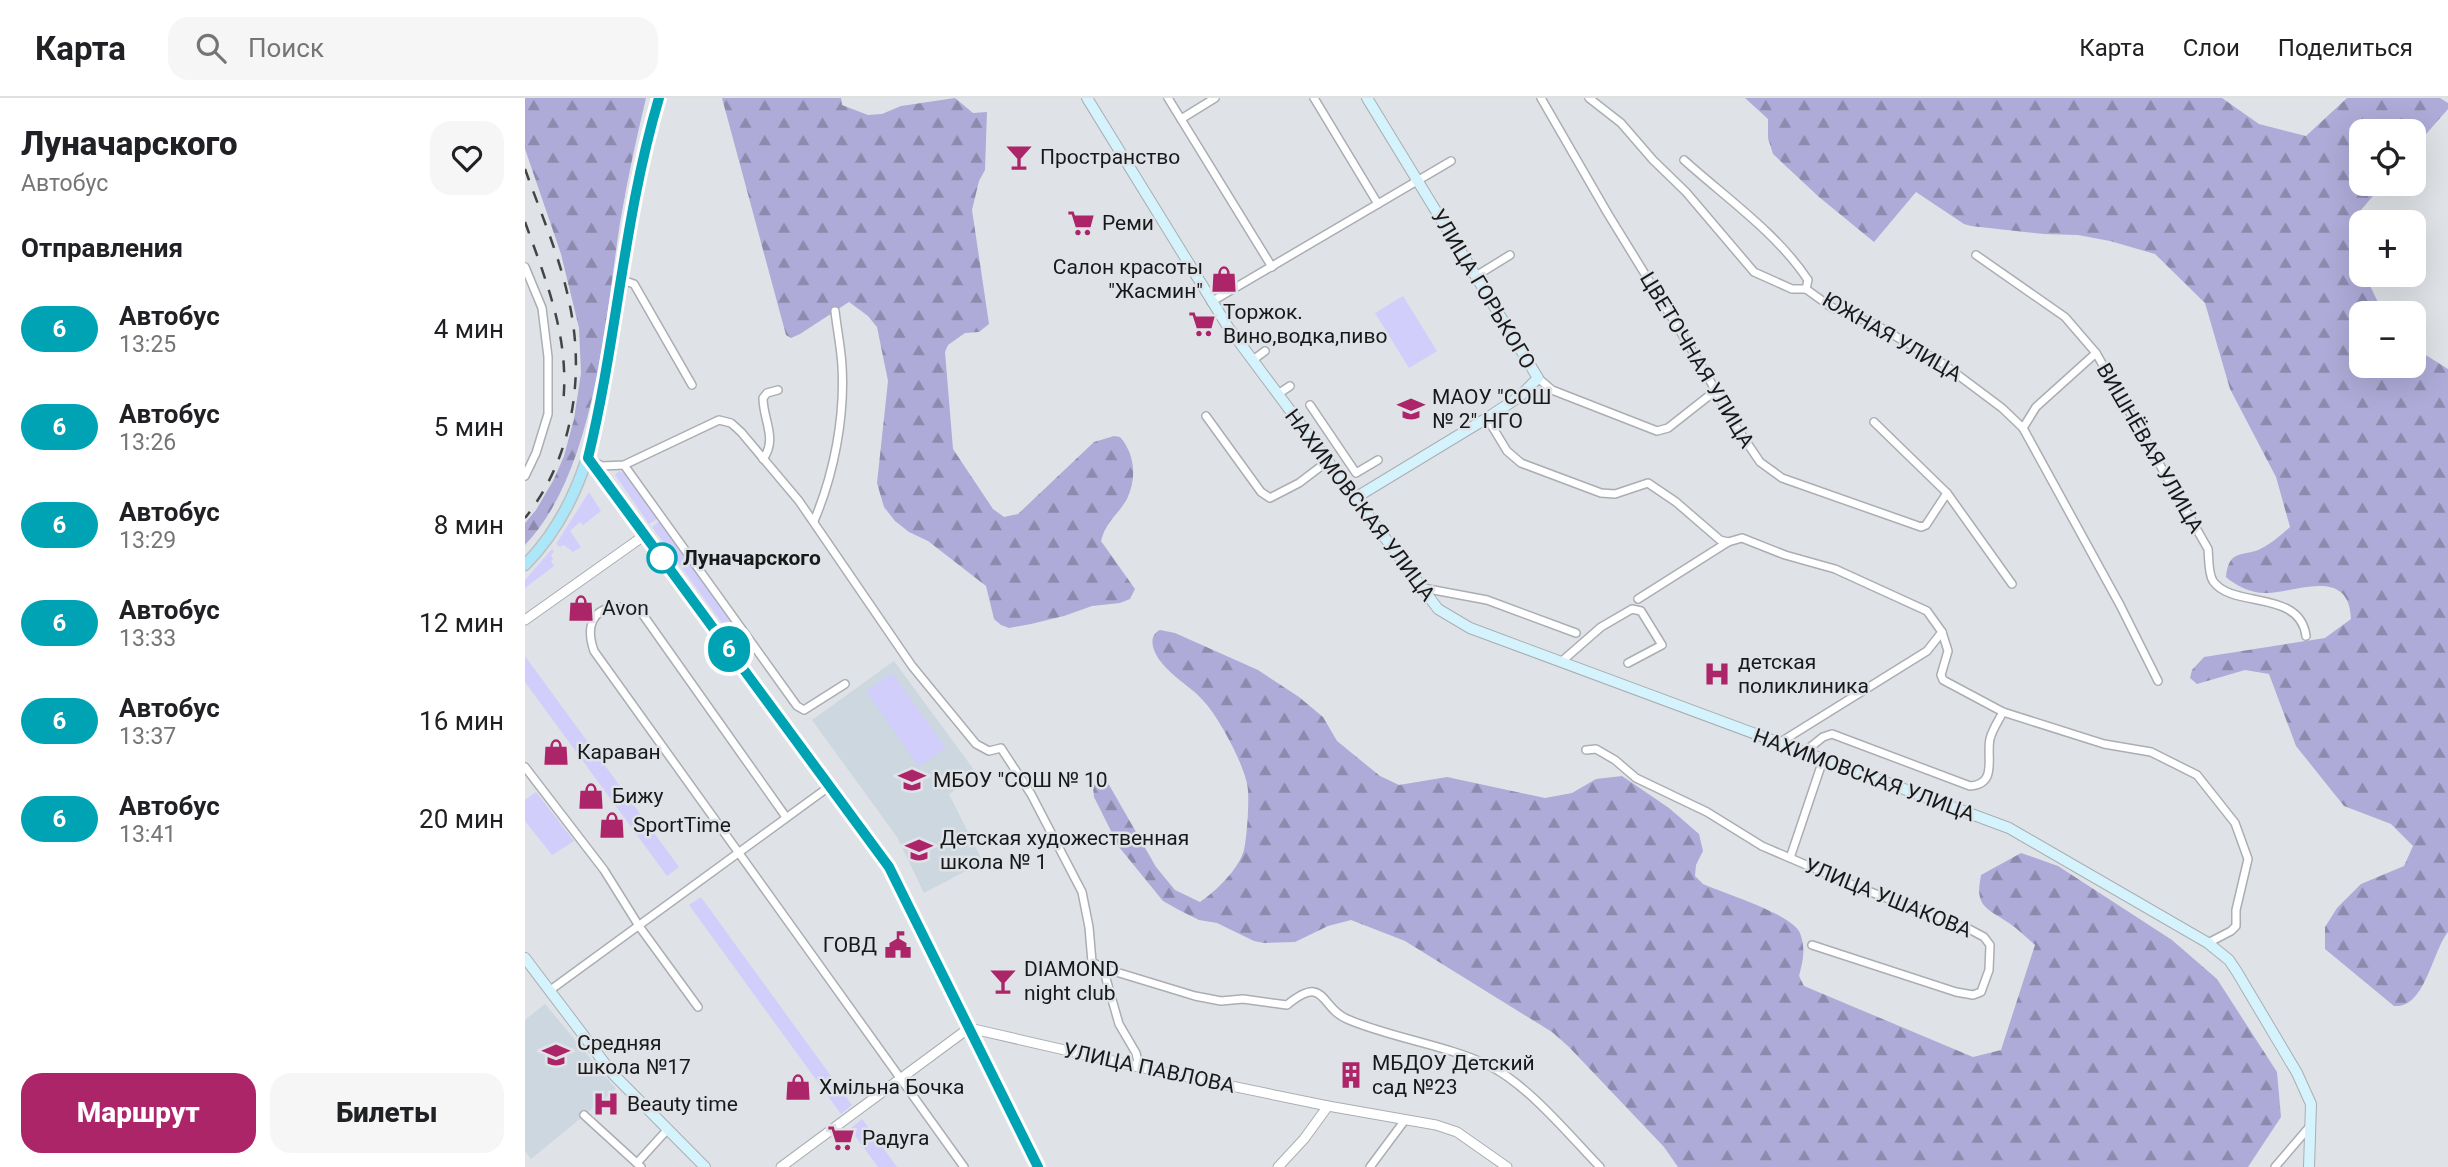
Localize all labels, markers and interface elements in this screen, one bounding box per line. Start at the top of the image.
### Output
search box [168,17,658,80]
text: Карта [35,29,126,68]
icon: search [192,29,230,67]
text: Поиск [248,33,324,63]
text: Карта [2079,34,2145,62]
text: Слои [2183,34,2240,62]
text: Поделиться [2278,34,2413,62]
map controls [2349,119,2426,378]
button: locate [2349,119,2426,196]
button: heart [430,121,504,195]
text: Луначарского [21,124,238,163]
bar icon: Пространство [1004,142,1034,172]
place label: Пространство [1040,145,1180,169]
text: Автобус [21,170,108,197]
street label: УЛИЦА ГОРЬКОГО [1426,205,1540,373]
supermarket icon: Реми [1066,208,1096,238]
button: + [2349,210,2426,287]
place label: Реми [1102,211,1154,235]
text: Отправления [21,233,183,263]
place label: Салон красоты "Жасмин" [1053,255,1203,303]
shop icon: Салон красоты "Жасмин" [1209,264,1239,294]
street label: ЦВЕТОЧНАЯ УЛИЦА [1635,268,1759,453]
street label: ЮЖНАЯ УЛИЦА [1818,287,1966,387]
place label: Торжок. Вино,водка,пиво [1223,300,1387,348]
text: Автобус [119,301,220,331]
button: − [2349,301,2426,378]
supermarket icon: Торжок. Вино,водка,пиво [1187,309,1217,339]
text: 4 мин [434,314,504,344]
text: 6 [53,315,66,343]
text: 13:25 [119,331,176,358]
street label: ВИШНЁВАЯ УЛИЦА [2092,359,2209,537]
place label: МАОУ "СОШ № 2" НГО [1432,385,1552,433]
school or university icon: МАОУ "СОШ № 2" НГО [1396,394,1426,424]
text: Автобус [119,399,220,429]
street label: НАХИМОВСКАЯ УЛИЦА [1280,404,1440,606]
text: 5 мин [434,412,504,442]
text: 6 [53,413,66,441]
text: 13:26 [119,429,176,456]
text: Автобус [119,497,220,527]
text: 8 мин [434,510,504,540]
text: 6 [53,511,66,539]
text: 13:29 [119,527,176,554]
marker: Луначарского [647,543,677,573]
place label: Луначарского [683,546,821,570]
shop icon: Avon [566,593,596,623]
text: Автобус [119,595,220,625]
place label: Avon [602,596,649,620]
text: 12 мин [419,608,504,638]
text: 6 [53,609,66,637]
text: 13:33 [119,625,176,652]
line badge: 6 [706,626,752,672]
text: 6 [722,635,736,663]
place label: детская поликлиника [1738,650,1869,698]
hospital icon: детская поликлиника [1702,659,1732,689]
text: Автобус [119,693,220,723]
text: 16 мин [419,706,504,736]
text: 6 [53,707,66,735]
text: 13:37 [119,723,176,750]
street label: НАХИМОВСКАЯ УЛИЦА [1750,724,1978,826]
shop icon: Караван [541,737,571,767]
place label: Караван [577,740,661,764]
school or university icon: МБОУ "СОШ № 10 [897,765,927,795]
place label: МБОУ "СОШ № 10 [933,768,1108,792]
shop icon: Бижу [576,781,606,811]
place label: Бижу [612,784,663,808]
text: Автобус [119,791,220,821]
text: 20 мин [419,804,504,834]
text: 6 [53,805,66,833]
shop icon: SportTime [597,810,627,840]
place label: SportTime [633,813,731,837]
text: 13:41 [119,821,176,848]
place label: Детская художественная школа № 1 [940,826,1189,874]
school or university icon: Детская художественная школа № 1 [904,835,934,865]
street label: УЛИЦА УШАКОВА [1801,853,1975,943]
public building icon: ГОВД [883,930,913,960]
place label: ГОВД [823,933,877,957]
place label: DIAMOND night club [1024,957,1119,1005]
bar icon: DIAMOND night club [988,966,1018,996]
place label: Средняя школа №17 [577,1031,691,1079]
street label: УЛИЦА ПАВЛОВА [1061,1038,1237,1098]
school or university icon: Средняя школа №17 [541,1040,571,1070]
place label: МБДОУ Детский сад №23 [1372,1051,1535,1099]
building icon: МБДОУ Детский сад №23 [1336,1060,1366,1090]
shop icon: Хмільна Бочка [783,1072,813,1102]
button: Маршрут [21,1073,256,1153]
button: Билеты [270,1073,504,1153]
place label: Хмільна Бочка [819,1075,965,1099]
hospital icon: Beauty time [591,1089,621,1119]
place label: Beauty time [627,1092,738,1116]
supermarket icon: Радуга [826,1123,856,1153]
place label: Радуга [862,1126,929,1150]

